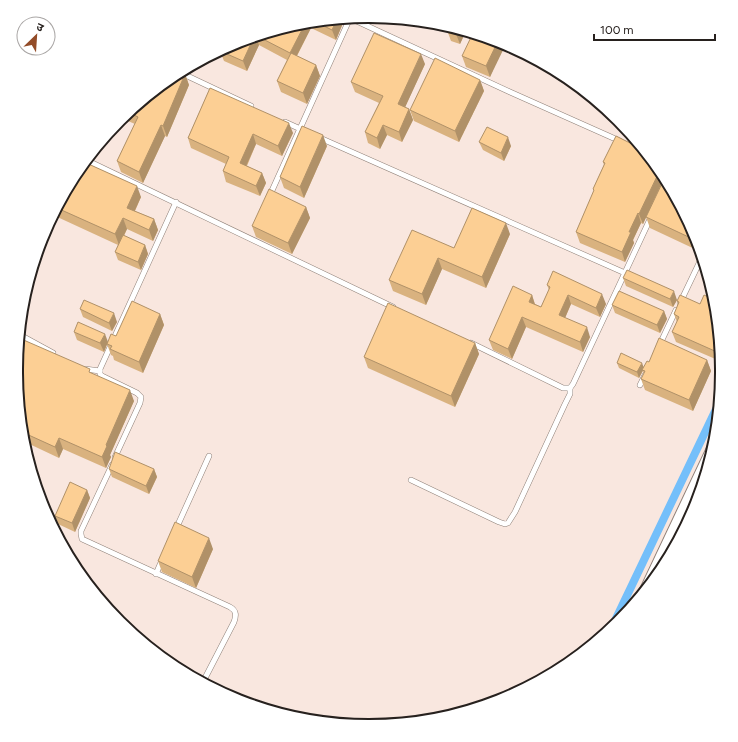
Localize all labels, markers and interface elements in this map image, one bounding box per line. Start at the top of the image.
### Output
north arrow [16,16,56,56]
scale bar [594,16,715,42]
text: उ [34,20,46,35]
text: 100 m [600,23,634,37]

